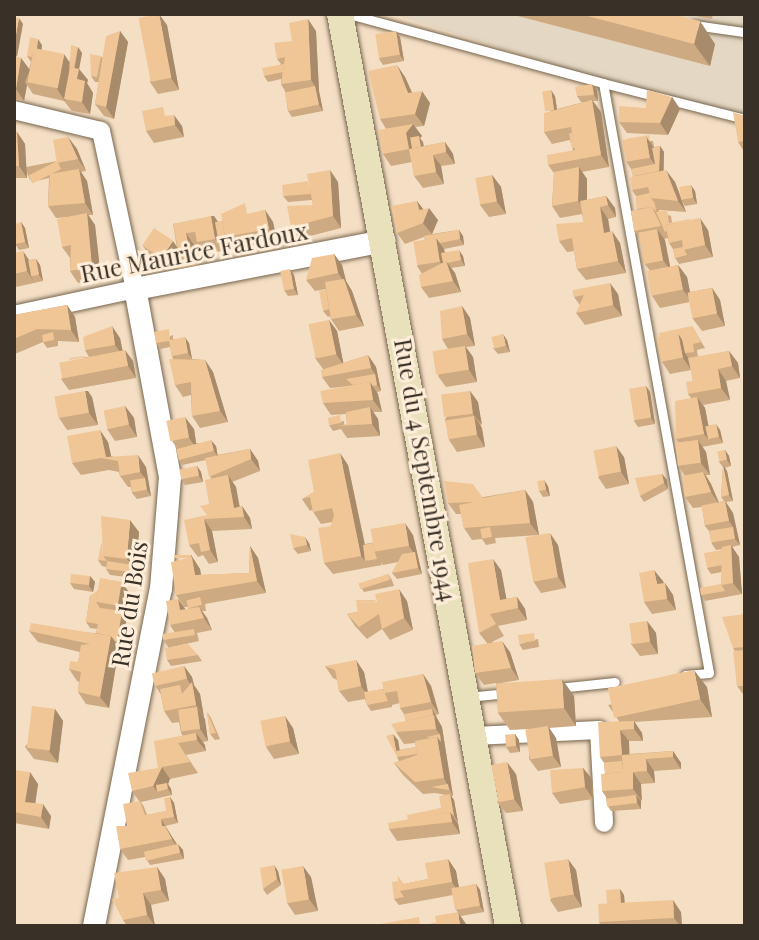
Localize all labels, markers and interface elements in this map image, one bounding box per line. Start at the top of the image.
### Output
street label: Rue Maurice Fardoux [78,216,310,288]
street label: Rue du 4 Septembre 1944 [389,336,463,604]
street label: Rue du Bois [105,539,153,669]

